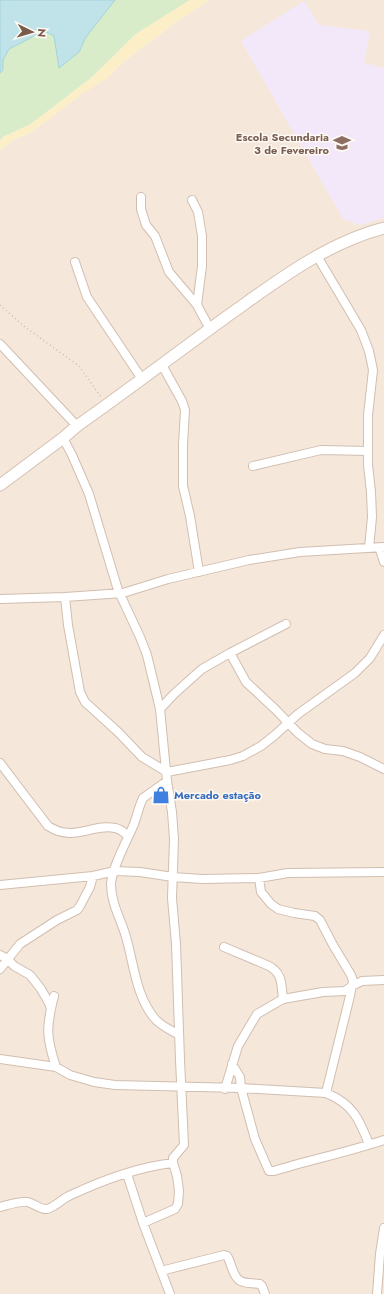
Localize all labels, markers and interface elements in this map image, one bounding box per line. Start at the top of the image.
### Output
north arrow [12,12,52,52]
text: N [34,28,50,38]
place label: Escola Secundaria 3 de Fevereiro [236,129,330,158]
school or university icon: Escola Secundaria 3 de Fevereiro [332,133,352,153]
shop icon: Mercado estação [151,785,171,805]
place label: Mercado estação [174,787,262,803]

